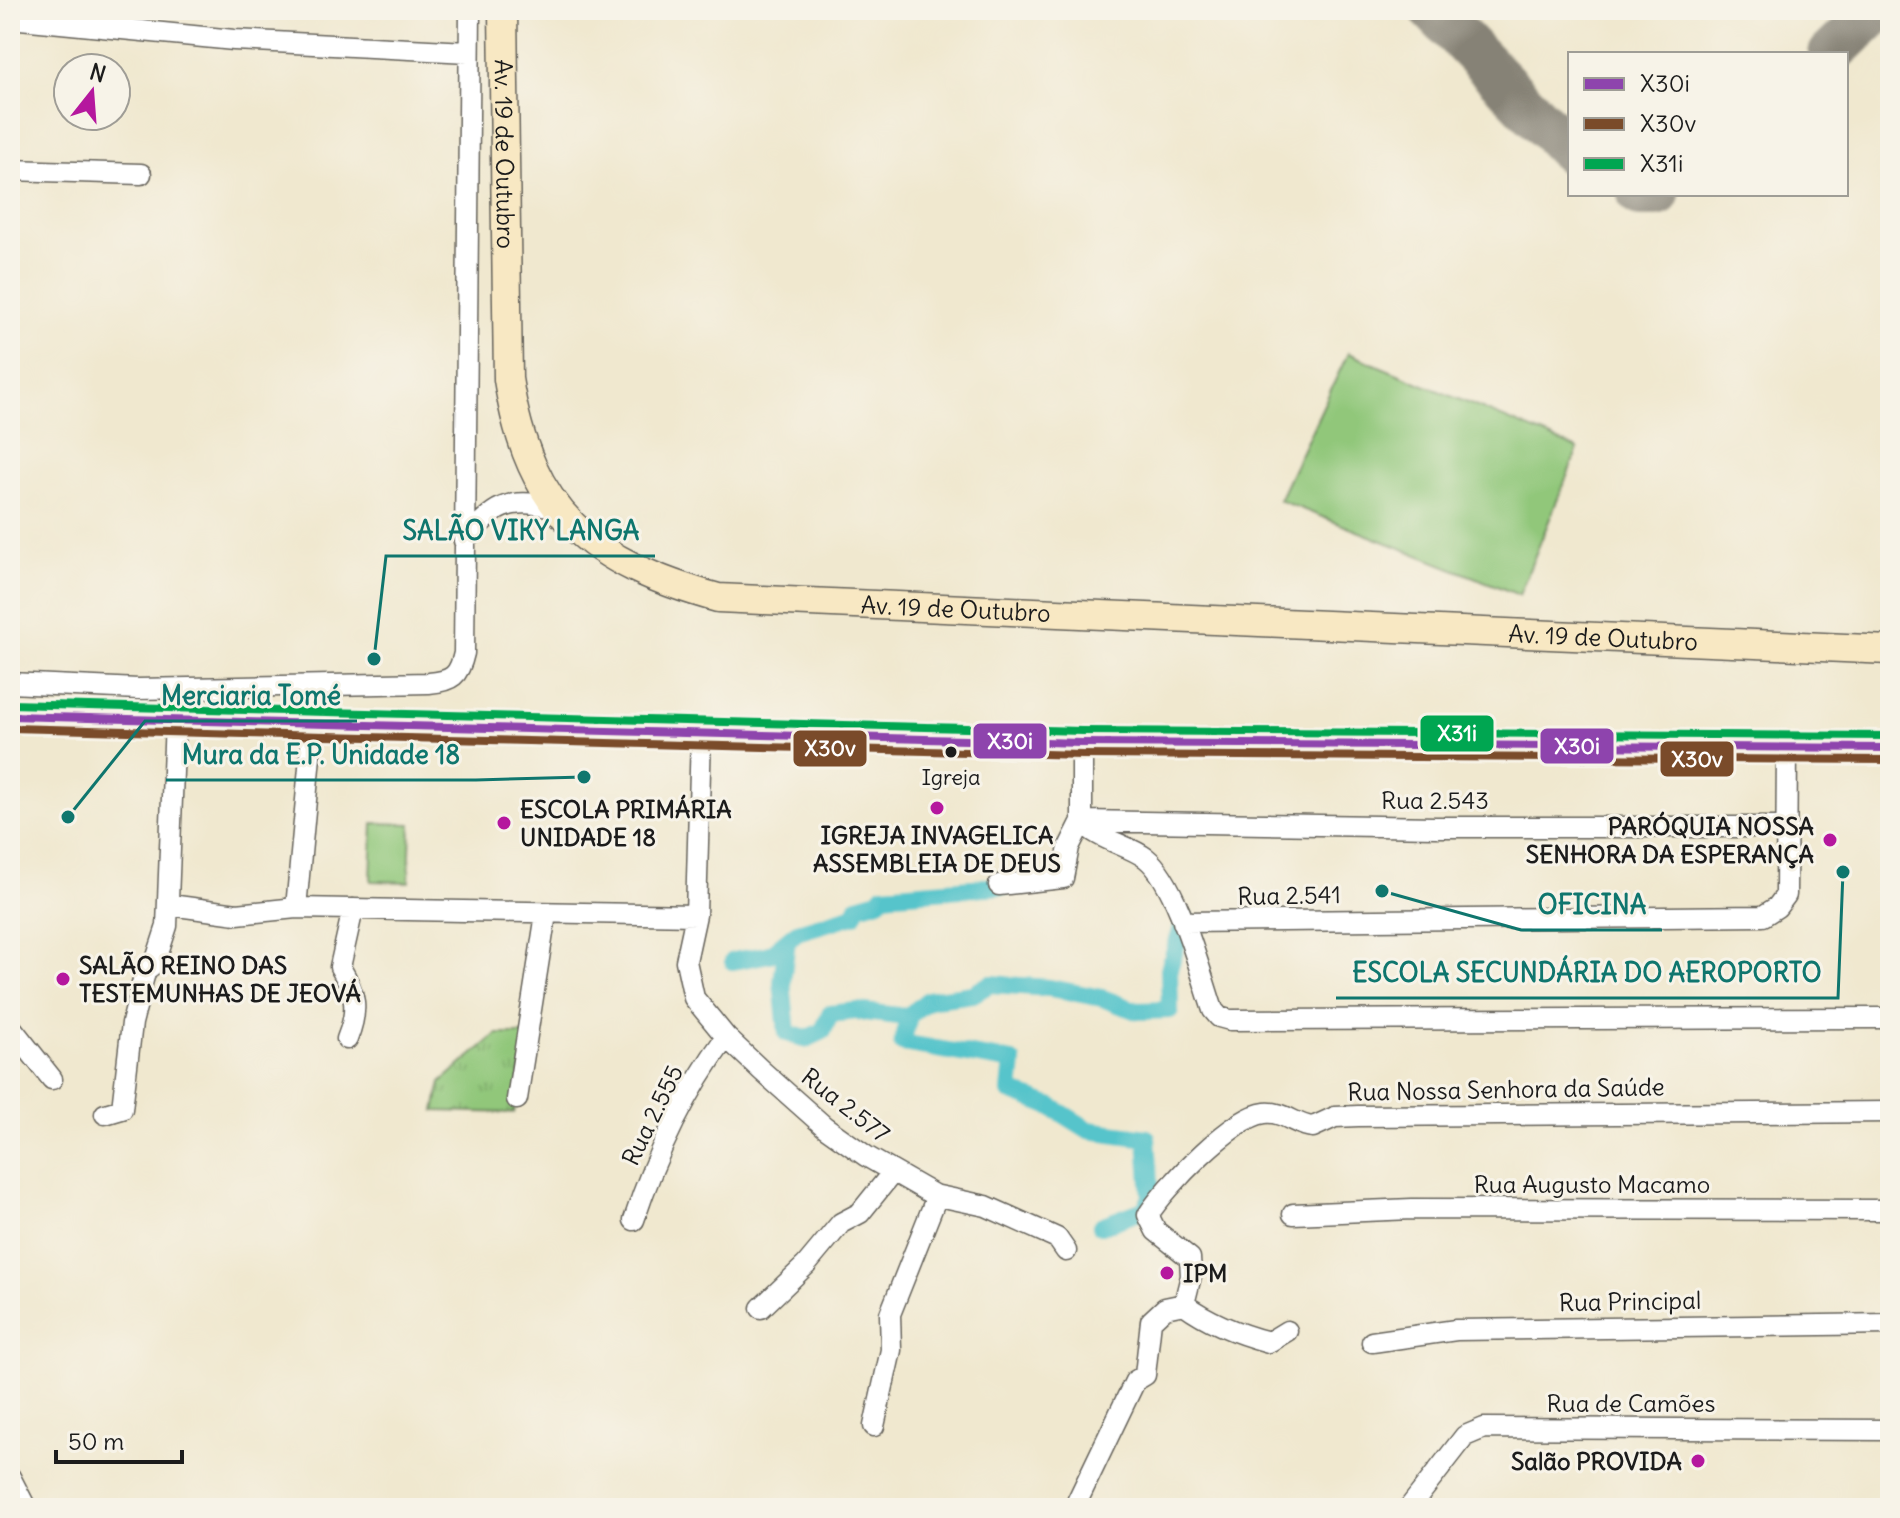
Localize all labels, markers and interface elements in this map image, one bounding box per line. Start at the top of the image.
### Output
north arrow [52,52,132,132]
legend [1568,52,1848,196]
text: N [86,57,109,88]
street label: Av. 19 de Outubro [489,59,521,249]
text: X30i [1640,68,1690,98]
text: X30v [1640,108,1696,138]
text: X31i [1640,148,1683,178]
callout: SALÃO VIKY LANGA [386,506,655,556]
text: SALÃO VIKY LANGA [403,513,640,547]
street label: Av. 19 de Outubro [860,589,1051,628]
street label: Av. 19 de Outubro [1508,618,1699,656]
callout: Merciaria Tomé [145,671,357,721]
text: Merciaria Tomé [161,679,341,712]
line badge: X31i [1419,714,1495,753]
text: X31i [1437,719,1477,747]
line badge: X30i [972,722,1048,760]
text: X30i [987,727,1033,755]
line badge: X30i [1539,727,1615,765]
line badge: X30v [792,729,868,768]
callout: Mura da E.P. Unidade 18 [166,730,476,780]
text: X30i [1554,732,1600,760]
text: X30v [804,734,856,762]
text: Mura da E.P. Unidade 18 [182,738,460,771]
line badge: X30v [1659,740,1735,778]
marker: Igreja [943,744,959,760]
text: X30v [1671,745,1723,773]
place label: Igreja [921,763,981,791]
street label: Rua 2.543 [1381,785,1489,815]
place label: ESCOLA PRIMÁRIA UNIDADE 18 [520,794,732,852]
marker: IGREJA INVAGELICA ASSEMBLEIA DE DEUS [928,799,946,817]
place label: PARÓQUIA NOSSA SENHORA DA ESPERANÇA [1526,811,1814,869]
marker: ESCOLA PRIMÁRIA UNIDADE 18 [495,814,513,832]
place label: IGREJA INVAGELICA ASSEMBLEIA DE DEUS [813,820,1061,878]
marker: PARÓQUIA NOSSA SENHORA DA ESPERANÇA [1821,831,1839,849]
street label: Rua 2.541 [1237,879,1341,911]
callout: OFICINA [1521,880,1662,930]
text: OFICINA [1538,888,1647,921]
callout: ESCOLA SECUNDÁRIA DO AEROPORTO [1336,948,1838,998]
place label: SALÃO REINO DAS TESTEMUNHAS DE JEOVÁ [79,950,361,1008]
text: ESCOLA SECUNDÁRIA DO AEROPORTO [1352,955,1822,989]
marker: SALÃO REINO DAS TESTEMUNHAS DE JEOVÁ [54,970,72,988]
street label: Rua 2.555 [615,1060,689,1170]
street label: Rua 2.577 [796,1061,896,1149]
street label: Rua Nossa Senhora da Saúde [1347,1071,1665,1107]
street label: Rua Augusto Macamo [1474,1169,1710,1199]
place label: IPM [1183,1258,1227,1288]
marker: IPM [1158,1264,1176,1282]
street label: Rua Principal [1559,1285,1701,1317]
street label: Rua de Camões [1547,1388,1715,1418]
scale bar [56,1414,182,1464]
text: 50 m [68,1426,124,1456]
place label: Salão PROVIDA [1511,1446,1682,1476]
marker: Salão PROVIDA [1689,1452,1707,1470]

